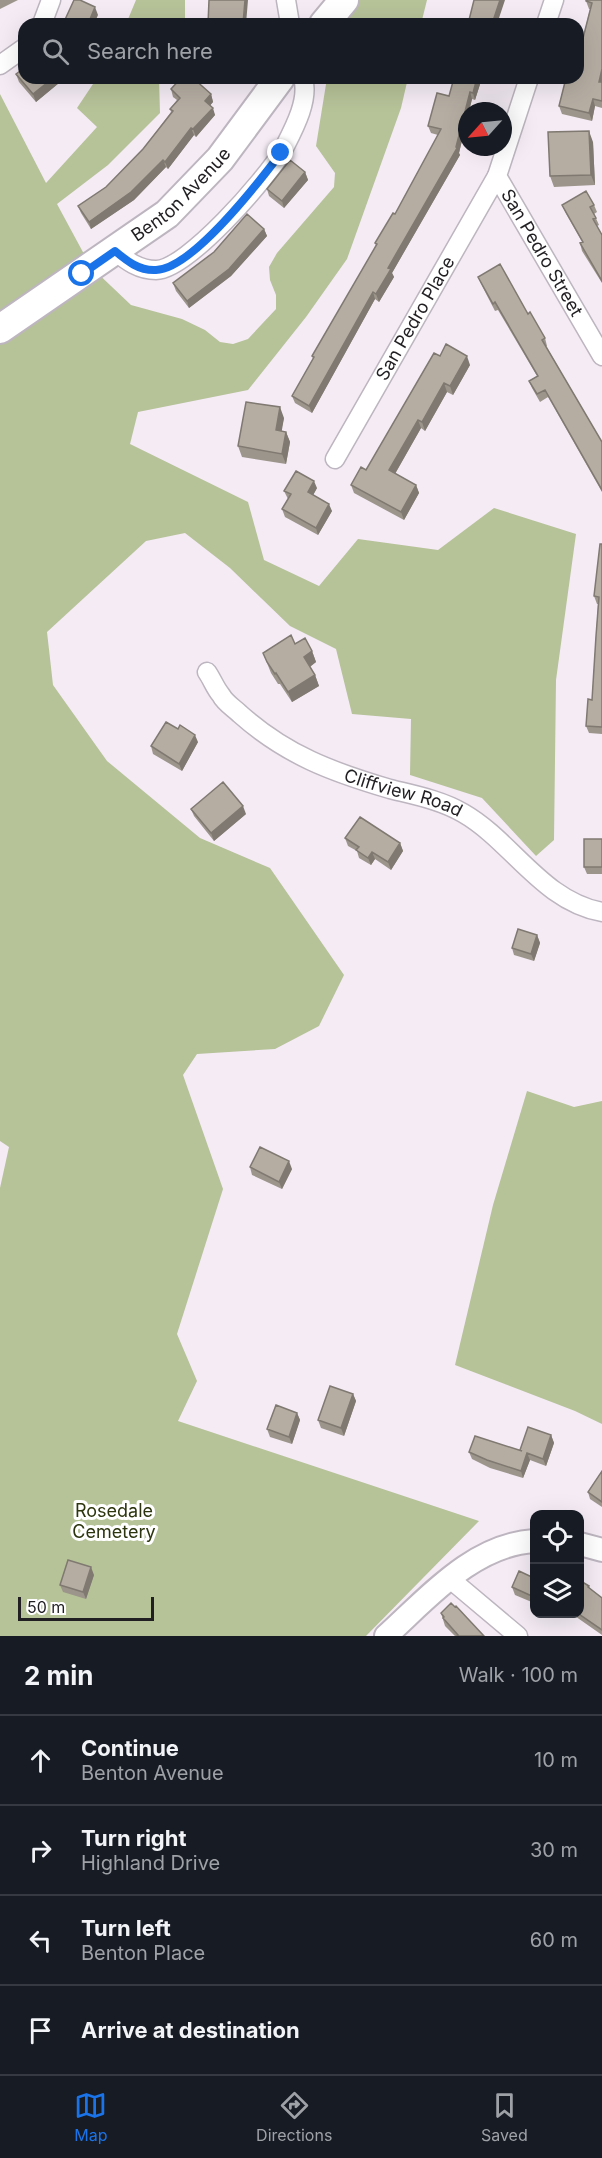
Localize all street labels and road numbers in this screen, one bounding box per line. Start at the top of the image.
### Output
street label: Benton Avenue [127,144,235,245]
street label: San Pedro Street [497,185,588,320]
street label: San Pedro Place [371,252,459,384]
street label: Cliffview Road [341,764,466,821]

